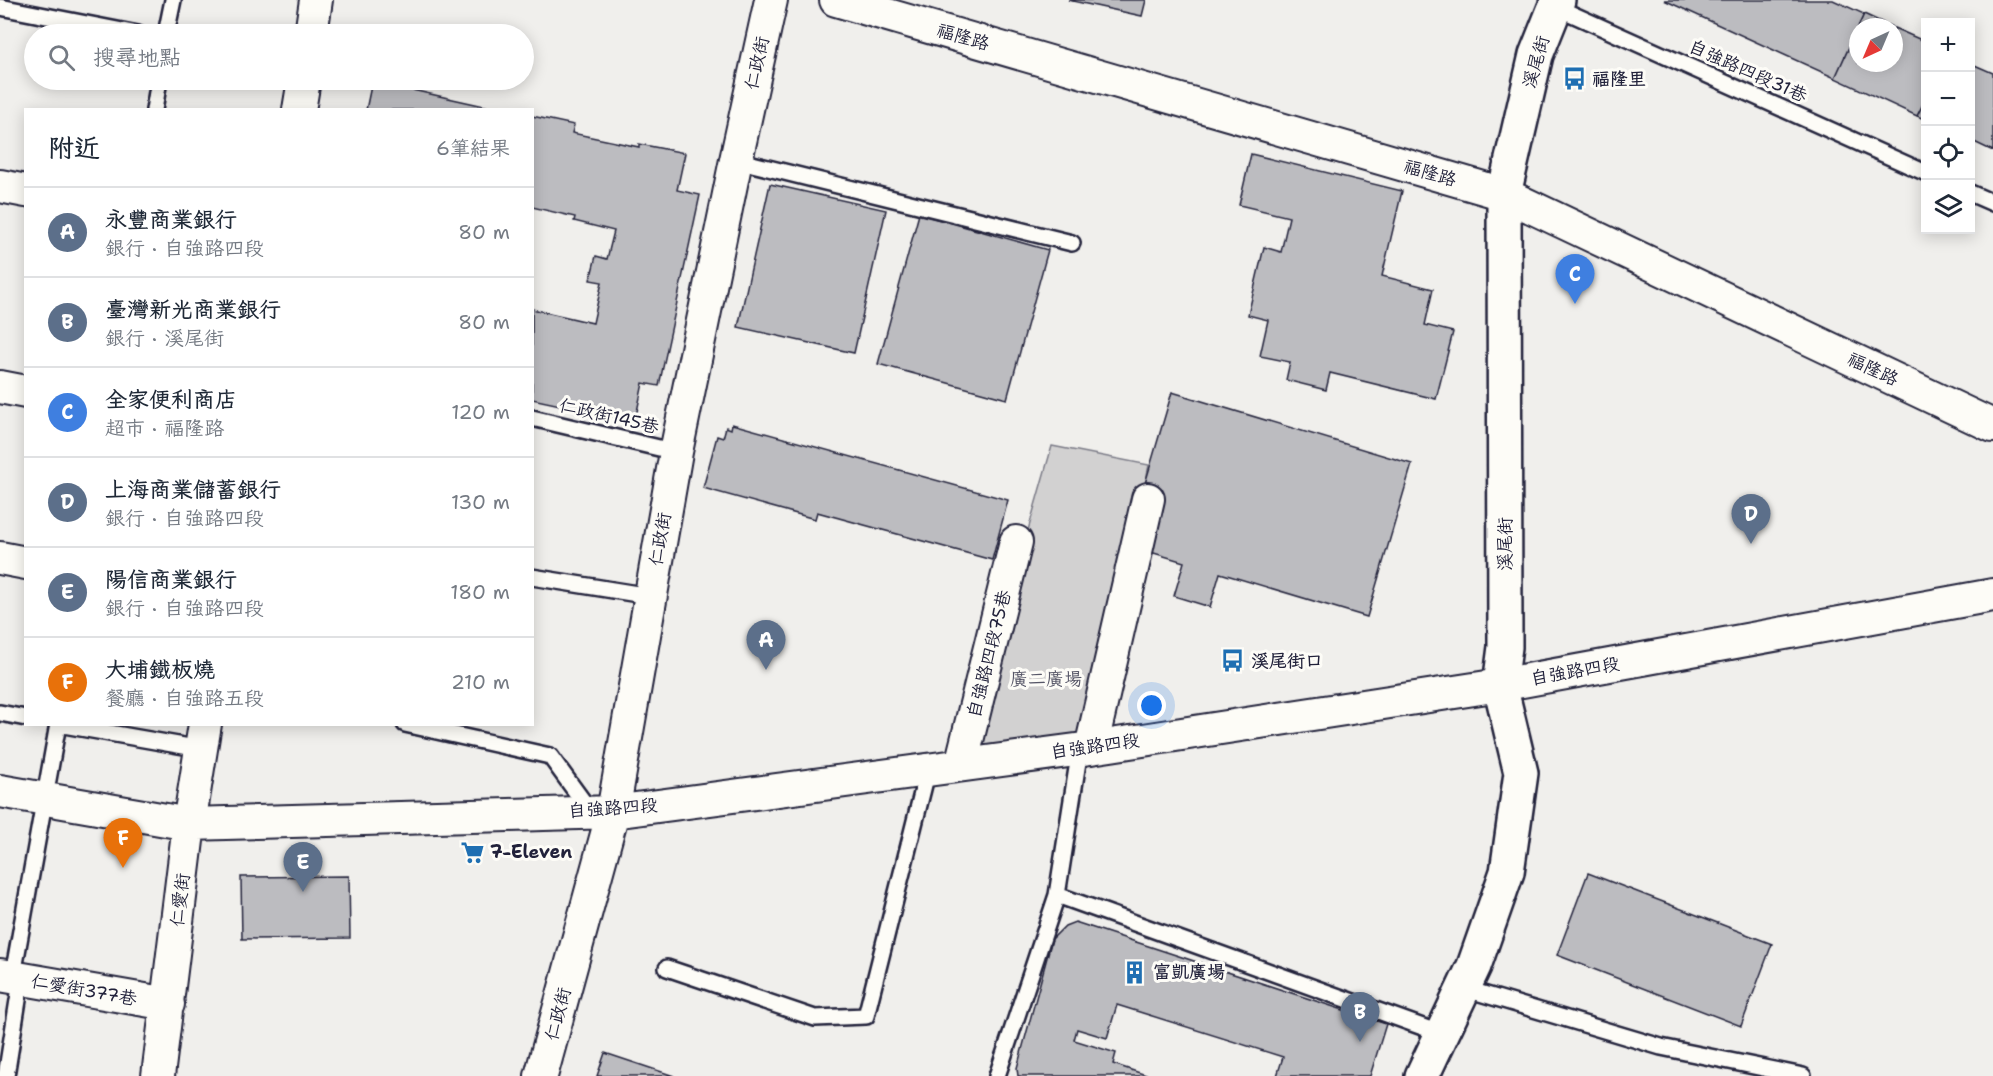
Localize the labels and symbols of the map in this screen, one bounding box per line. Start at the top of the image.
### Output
street label: 福隆路 [934,18,992,56]
north arrow [1849,18,1903,72]
street label: 溪尾街 [1517,33,1555,91]
street label: 仁政街 [739,34,775,92]
street label: 自強路四段31巷 [1685,34,1811,108]
bus stop icon: 福隆里 [1561,66,1587,92]
place label: 福隆里 [1592,67,1646,91]
street label: 福隆路 [1401,154,1459,192]
pin: C [1556,254,1594,304]
street label: 福隆路 [1843,347,1903,391]
street label: 仁政街145巷 [557,393,661,439]
pin: D [1732,494,1770,544]
street label: 仁政街 [643,510,677,568]
street label: 溪尾街 [1493,517,1517,571]
street label: 自強路四段75巷 [962,588,1016,720]
pin: A [746,620,786,670]
bus stop icon: 溪尾街口 [1220,648,1246,674]
place label: 溪尾街口 [1251,649,1323,673]
street label: 自強路四段 [1529,651,1621,691]
park label: 廣二廣場 [1010,667,1082,691]
your location [1137,691,1166,720]
street label: 自強路四段 [1049,728,1141,764]
street label: 自強路四段 [567,793,659,823]
pin: F [104,818,142,868]
supermarket icon: 7-Eleven [459,839,485,865]
place label: 7-Eleven [490,840,572,864]
pin: E [284,842,322,892]
street label: 仁愛街 [165,872,195,928]
building icon: 富凱廣場 [1122,959,1148,985]
place label: 富凱廣場 [1153,960,1225,984]
street label: 仁愛街377巷 [29,969,139,1011]
street label: 仁政街 [539,985,577,1043]
pin: B [1340,992,1380,1042]

